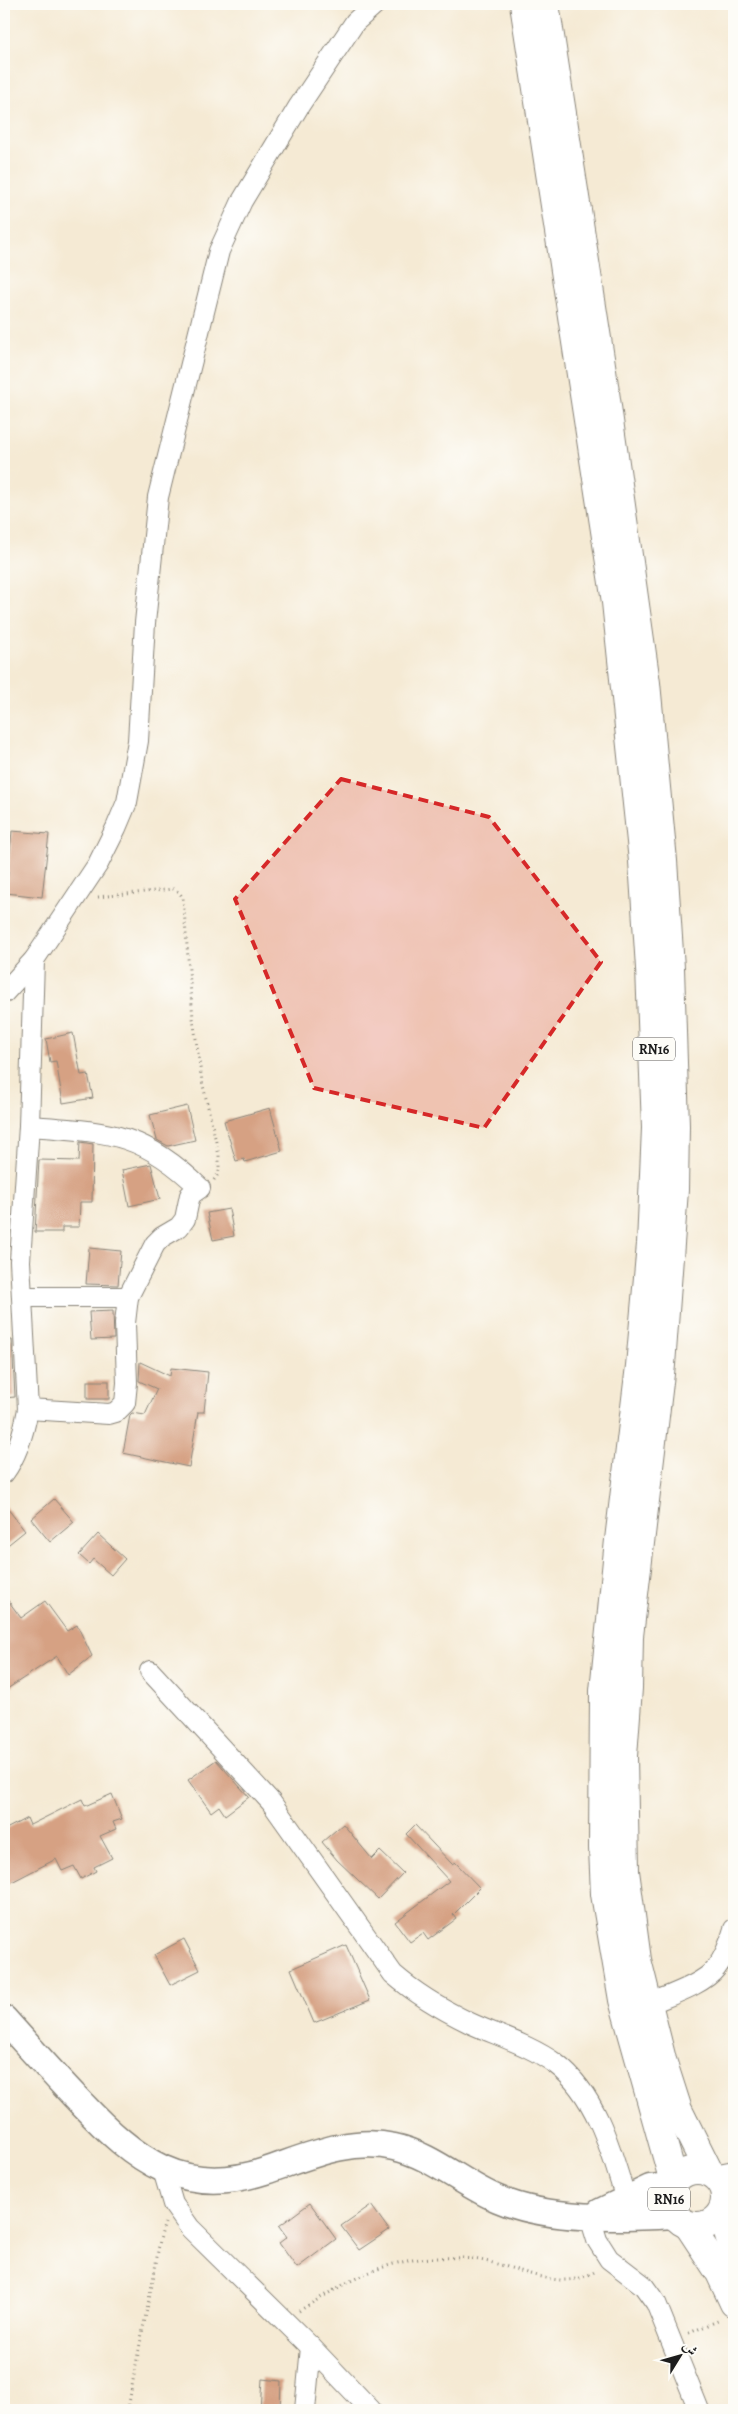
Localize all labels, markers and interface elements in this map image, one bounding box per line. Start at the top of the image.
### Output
road number: RN16 [633,1038,675,1060]
road number: RN16 [648,2188,690,2210]
north arrow [656,2332,706,2382]
text: ش [678,2337,702,2360]

